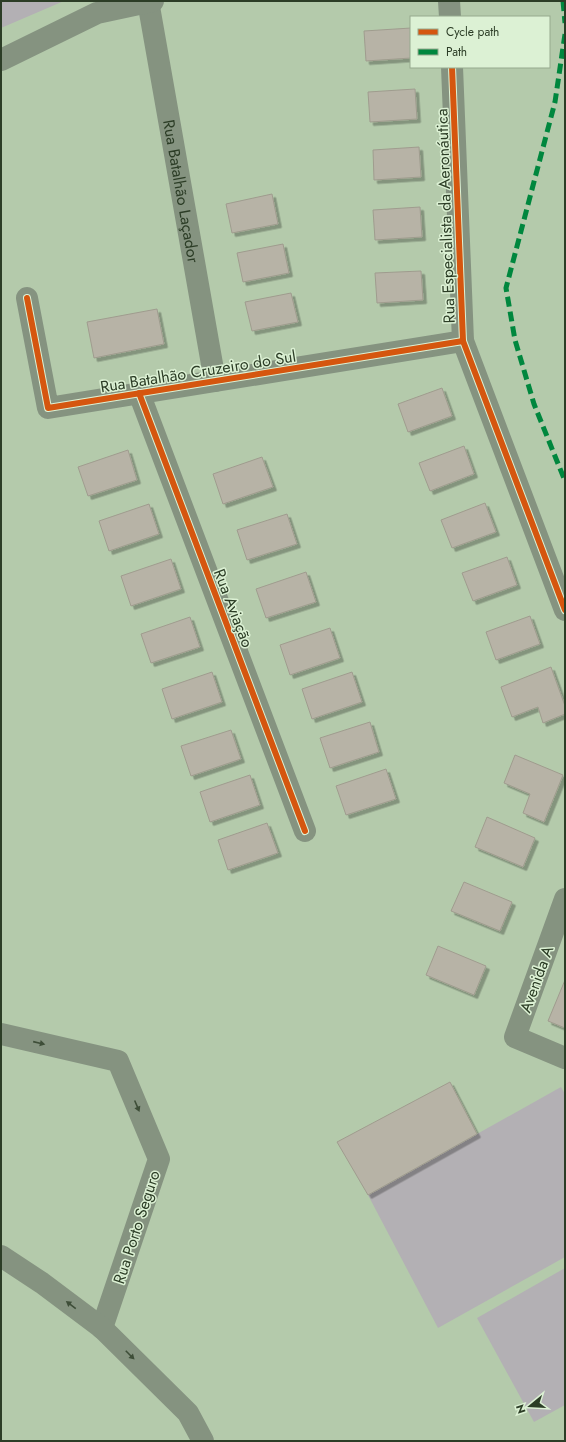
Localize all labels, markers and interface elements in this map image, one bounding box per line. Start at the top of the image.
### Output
legend [410,16,550,68]
text: Cycle path [446,23,499,41]
text: Path [446,43,467,61]
street label: Rua Especialista da Aeronáutica [430,108,461,324]
street label: Rua Batalhão Laçador [157,118,205,265]
street label: Rua Batalhão Cruzeiro do Sul [98,345,298,398]
street label: Rua Aviação [208,565,259,651]
street label: Avenida A [514,942,559,1016]
one-way arrow [33,1040,45,1046]
one-way arrow [134,1101,140,1113]
street label: Rua Porto Seguro [107,1167,166,1287]
one-way arrow [66,1301,76,1309]
one-way arrow [125,1351,135,1360]
north arrow [510,1386,550,1426]
text: N [512,1402,529,1416]

